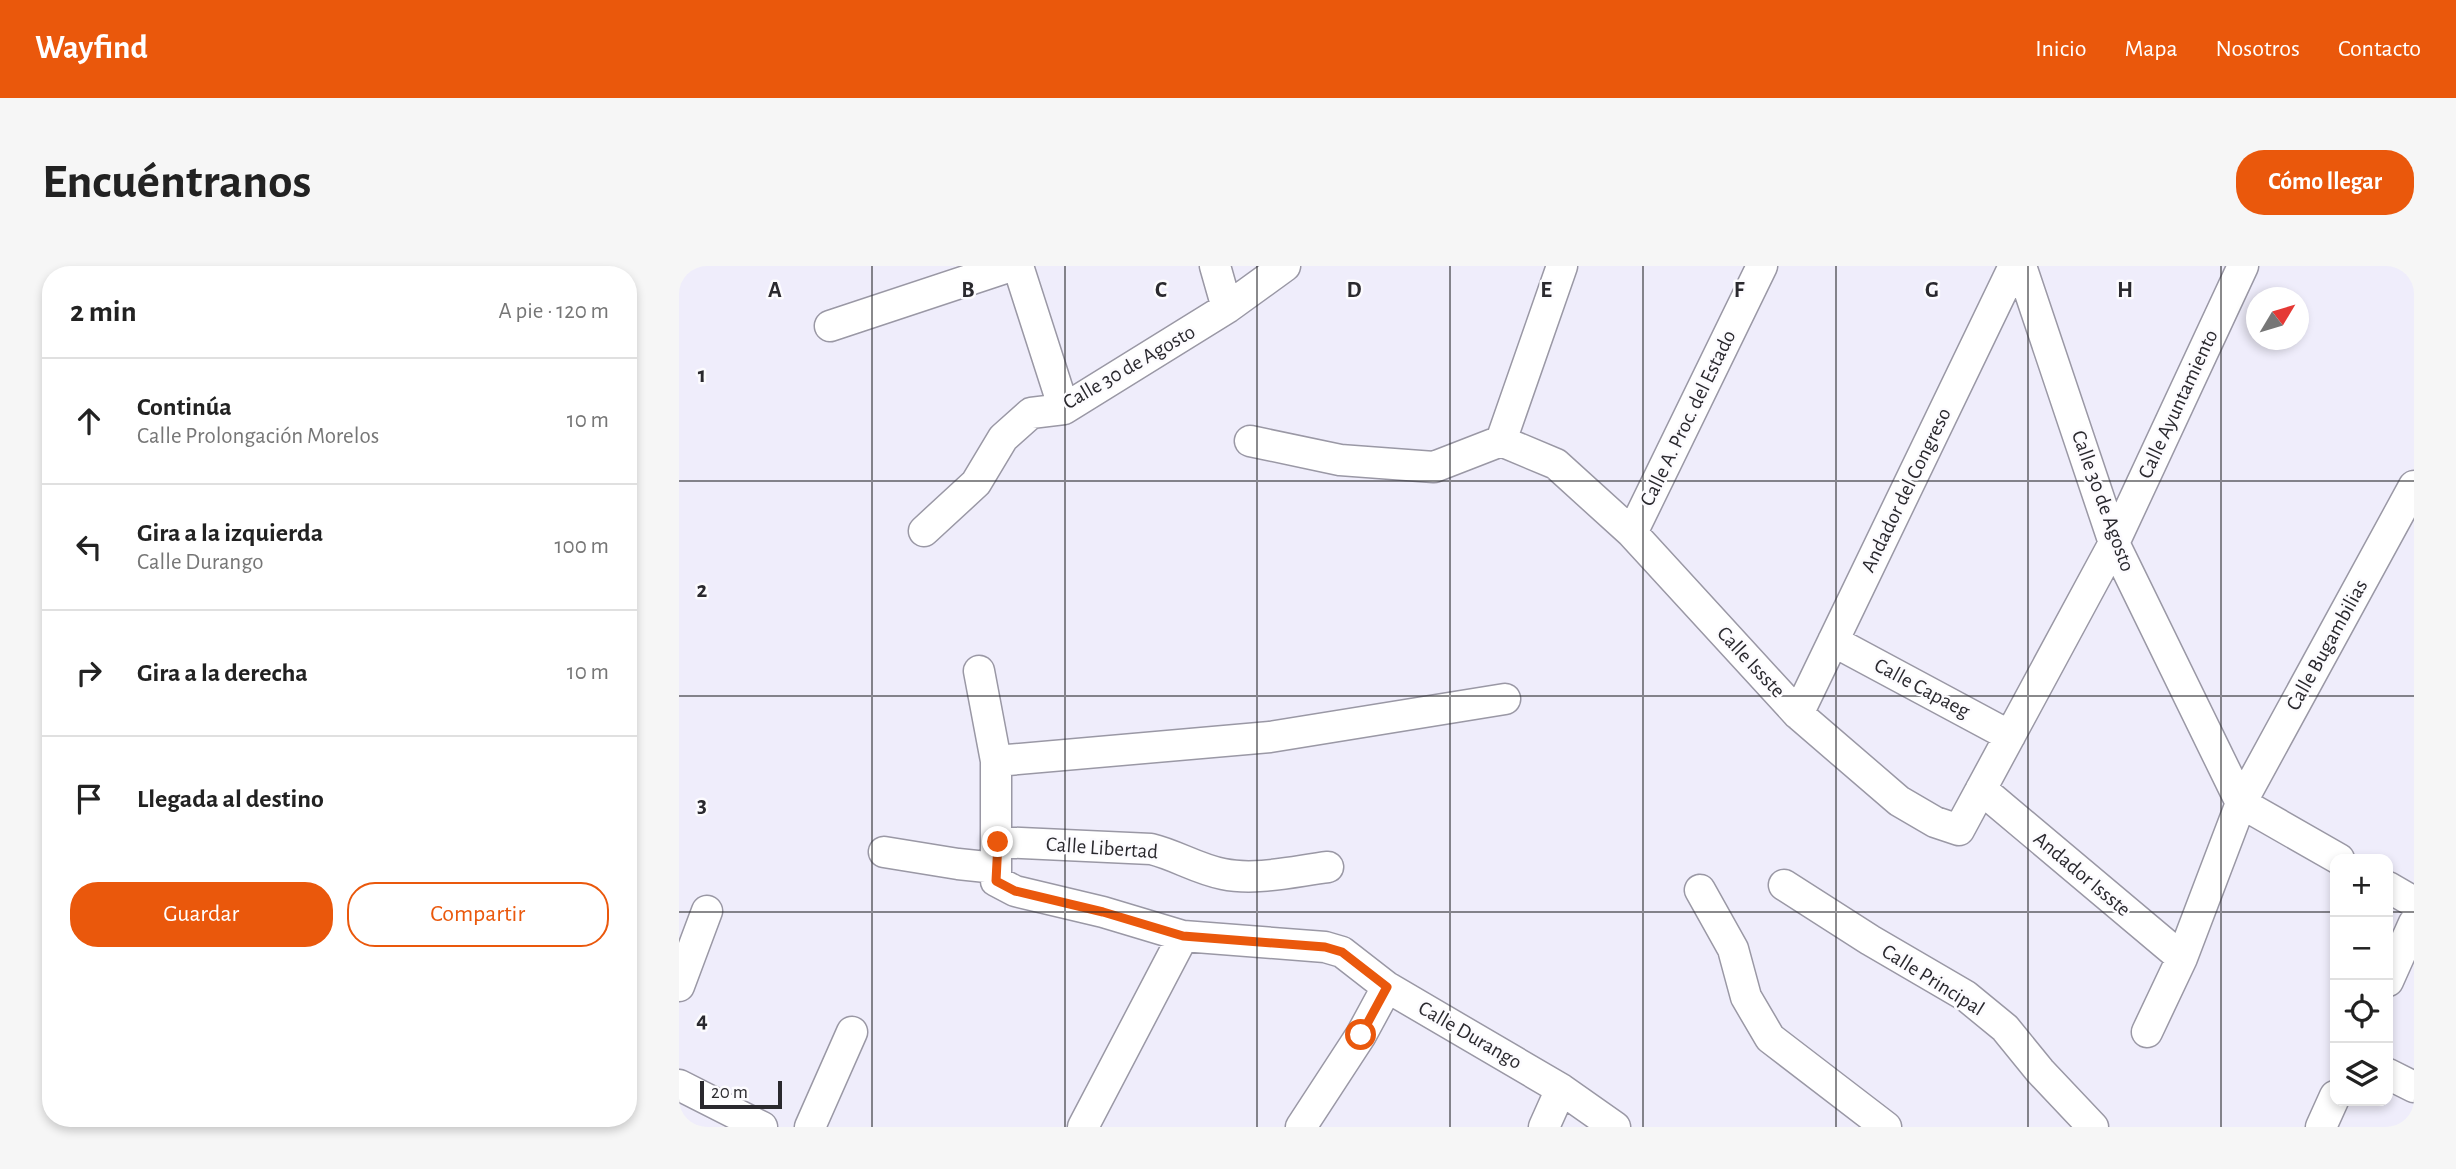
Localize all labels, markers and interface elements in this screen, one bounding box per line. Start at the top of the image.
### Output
text: Wayfind [35,32,148,65]
text: Inicio [2035,37,2086,61]
text: Mapa [2124,37,2178,61]
text: Nosotros [2216,37,2300,61]
text: Contacto [2338,37,2421,61]
button: Cómo llegar [2236,150,2414,215]
text: Encuéntranos [42,158,311,207]
text: A [768,279,782,302]
text: B [961,279,975,302]
text: C [1155,279,1167,302]
text: D [1346,279,1362,302]
text: E [1540,279,1552,302]
text: F [1734,279,1745,302]
text: G [1925,279,1939,302]
text: H [2117,279,2133,302]
north arrow [2246,287,2309,350]
text: 2 min [70,297,137,327]
text: A pie · 120 m [498,300,609,323]
street label: Calle 30 de Agosto [1059,321,1199,413]
street label: Calle Ayuntamiento [2134,326,2222,482]
street label: Calle A. Proc. del Estado [1636,327,1740,509]
text: 1 [698,364,706,387]
text: Continúa [137,394,232,420]
icon: ahead [70,402,108,440]
street label: Andador del Congreso [1857,405,1955,575]
text: 10 m [567,409,609,432]
text: Calle Prolongación Morelos [137,425,379,448]
street label: Calle 30 de Agosto [2068,428,2138,574]
text: Gira a la izquierda [137,520,323,546]
icon: left [70,528,108,566]
text: 100 m [555,535,609,558]
text: Calle Durango [137,551,264,574]
street label: Calle Bugambilias [2282,576,2372,714]
text: 2 [697,579,708,602]
street label: Calle Issste [1713,622,1789,702]
icon: right [70,654,108,692]
street label: Calle Capaeg [1871,654,1974,722]
text: Gira a la derecha [137,660,308,686]
text: 10 m [567,661,609,684]
icon: arrive [70,780,108,818]
text: Llegada al destino [137,786,324,812]
text: 3 [697,794,707,817]
route end [982,826,1013,857]
street label: Andador Issste [2030,828,2134,920]
street label: Calle Libertad [1045,834,1159,862]
map controls [2330,854,2393,1106]
button: + [2330,854,2393,917]
button: Guardar [70,882,333,947]
button: Compartir [347,882,609,947]
button: − [2330,917,2393,980]
street label: Calle Principal [1878,940,1988,1020]
button: locate [2330,980,2393,1043]
street label: Calle Durango [1415,997,1525,1073]
text: 4 [696,1009,708,1032]
route start [1345,1019,1376,1050]
button: layers [2330,1043,2393,1106]
scale bar [700,1078,782,1110]
text: 20 m [711,1083,748,1102]

